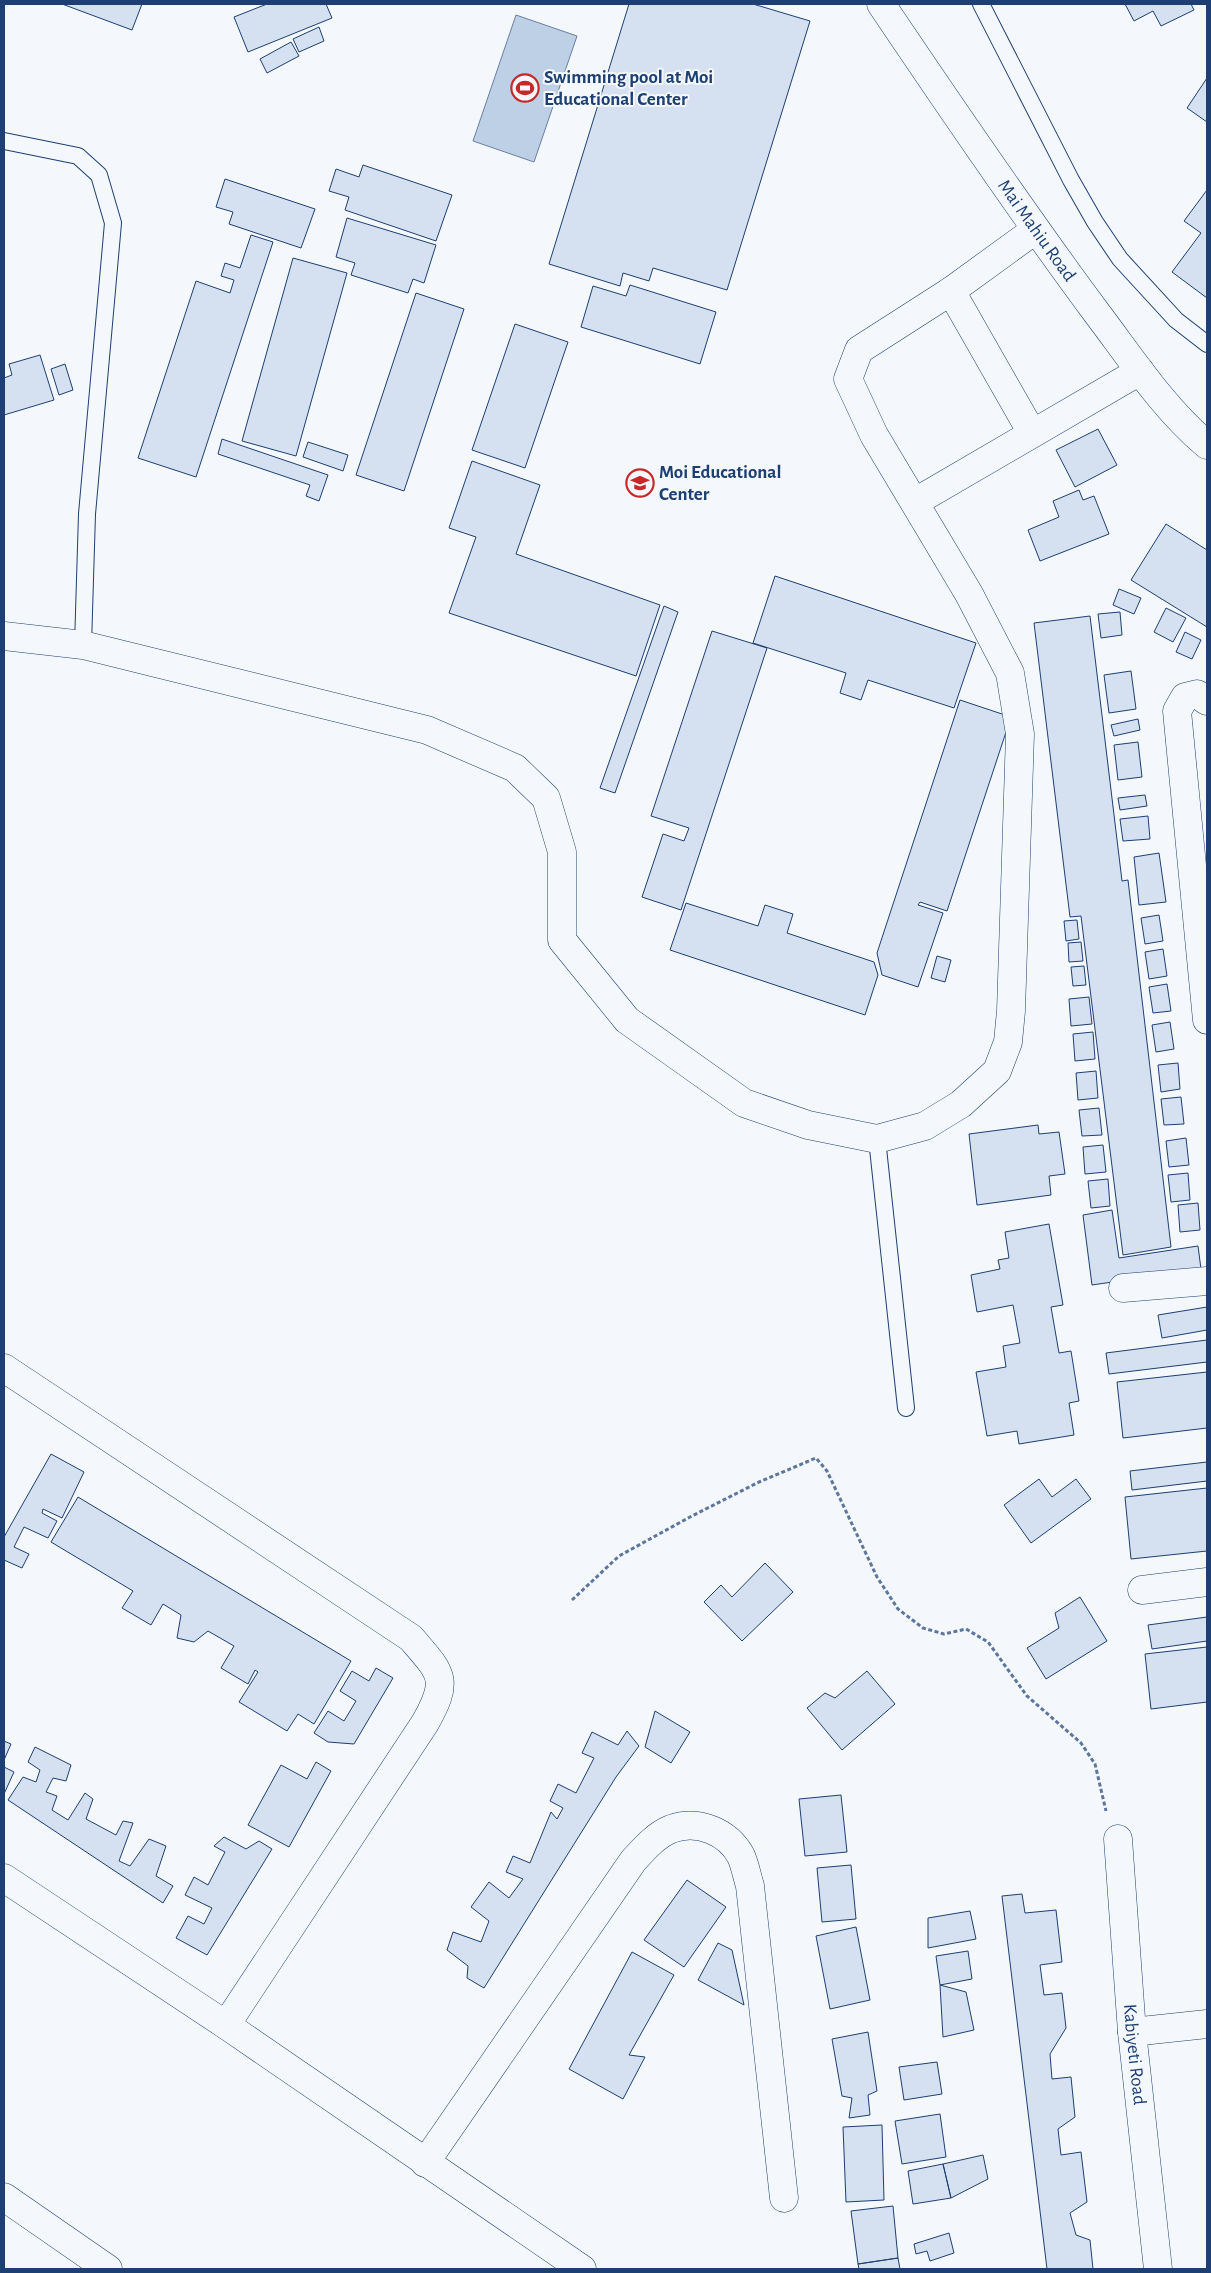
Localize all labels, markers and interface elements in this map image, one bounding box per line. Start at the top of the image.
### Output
place label: Swimming pool at Moi Educational Center [544,68,713,109]
sports icon: Swimming pool at Moi Educational Center [510,73,540,103]
street label: Mai Mahiu Road [994,176,1080,285]
place label: Moi Educational Center [659,463,781,504]
school or university icon: Moi Educational Center [625,468,655,498]
street label: Kabiyeti Road [1120,2003,1149,2106]

